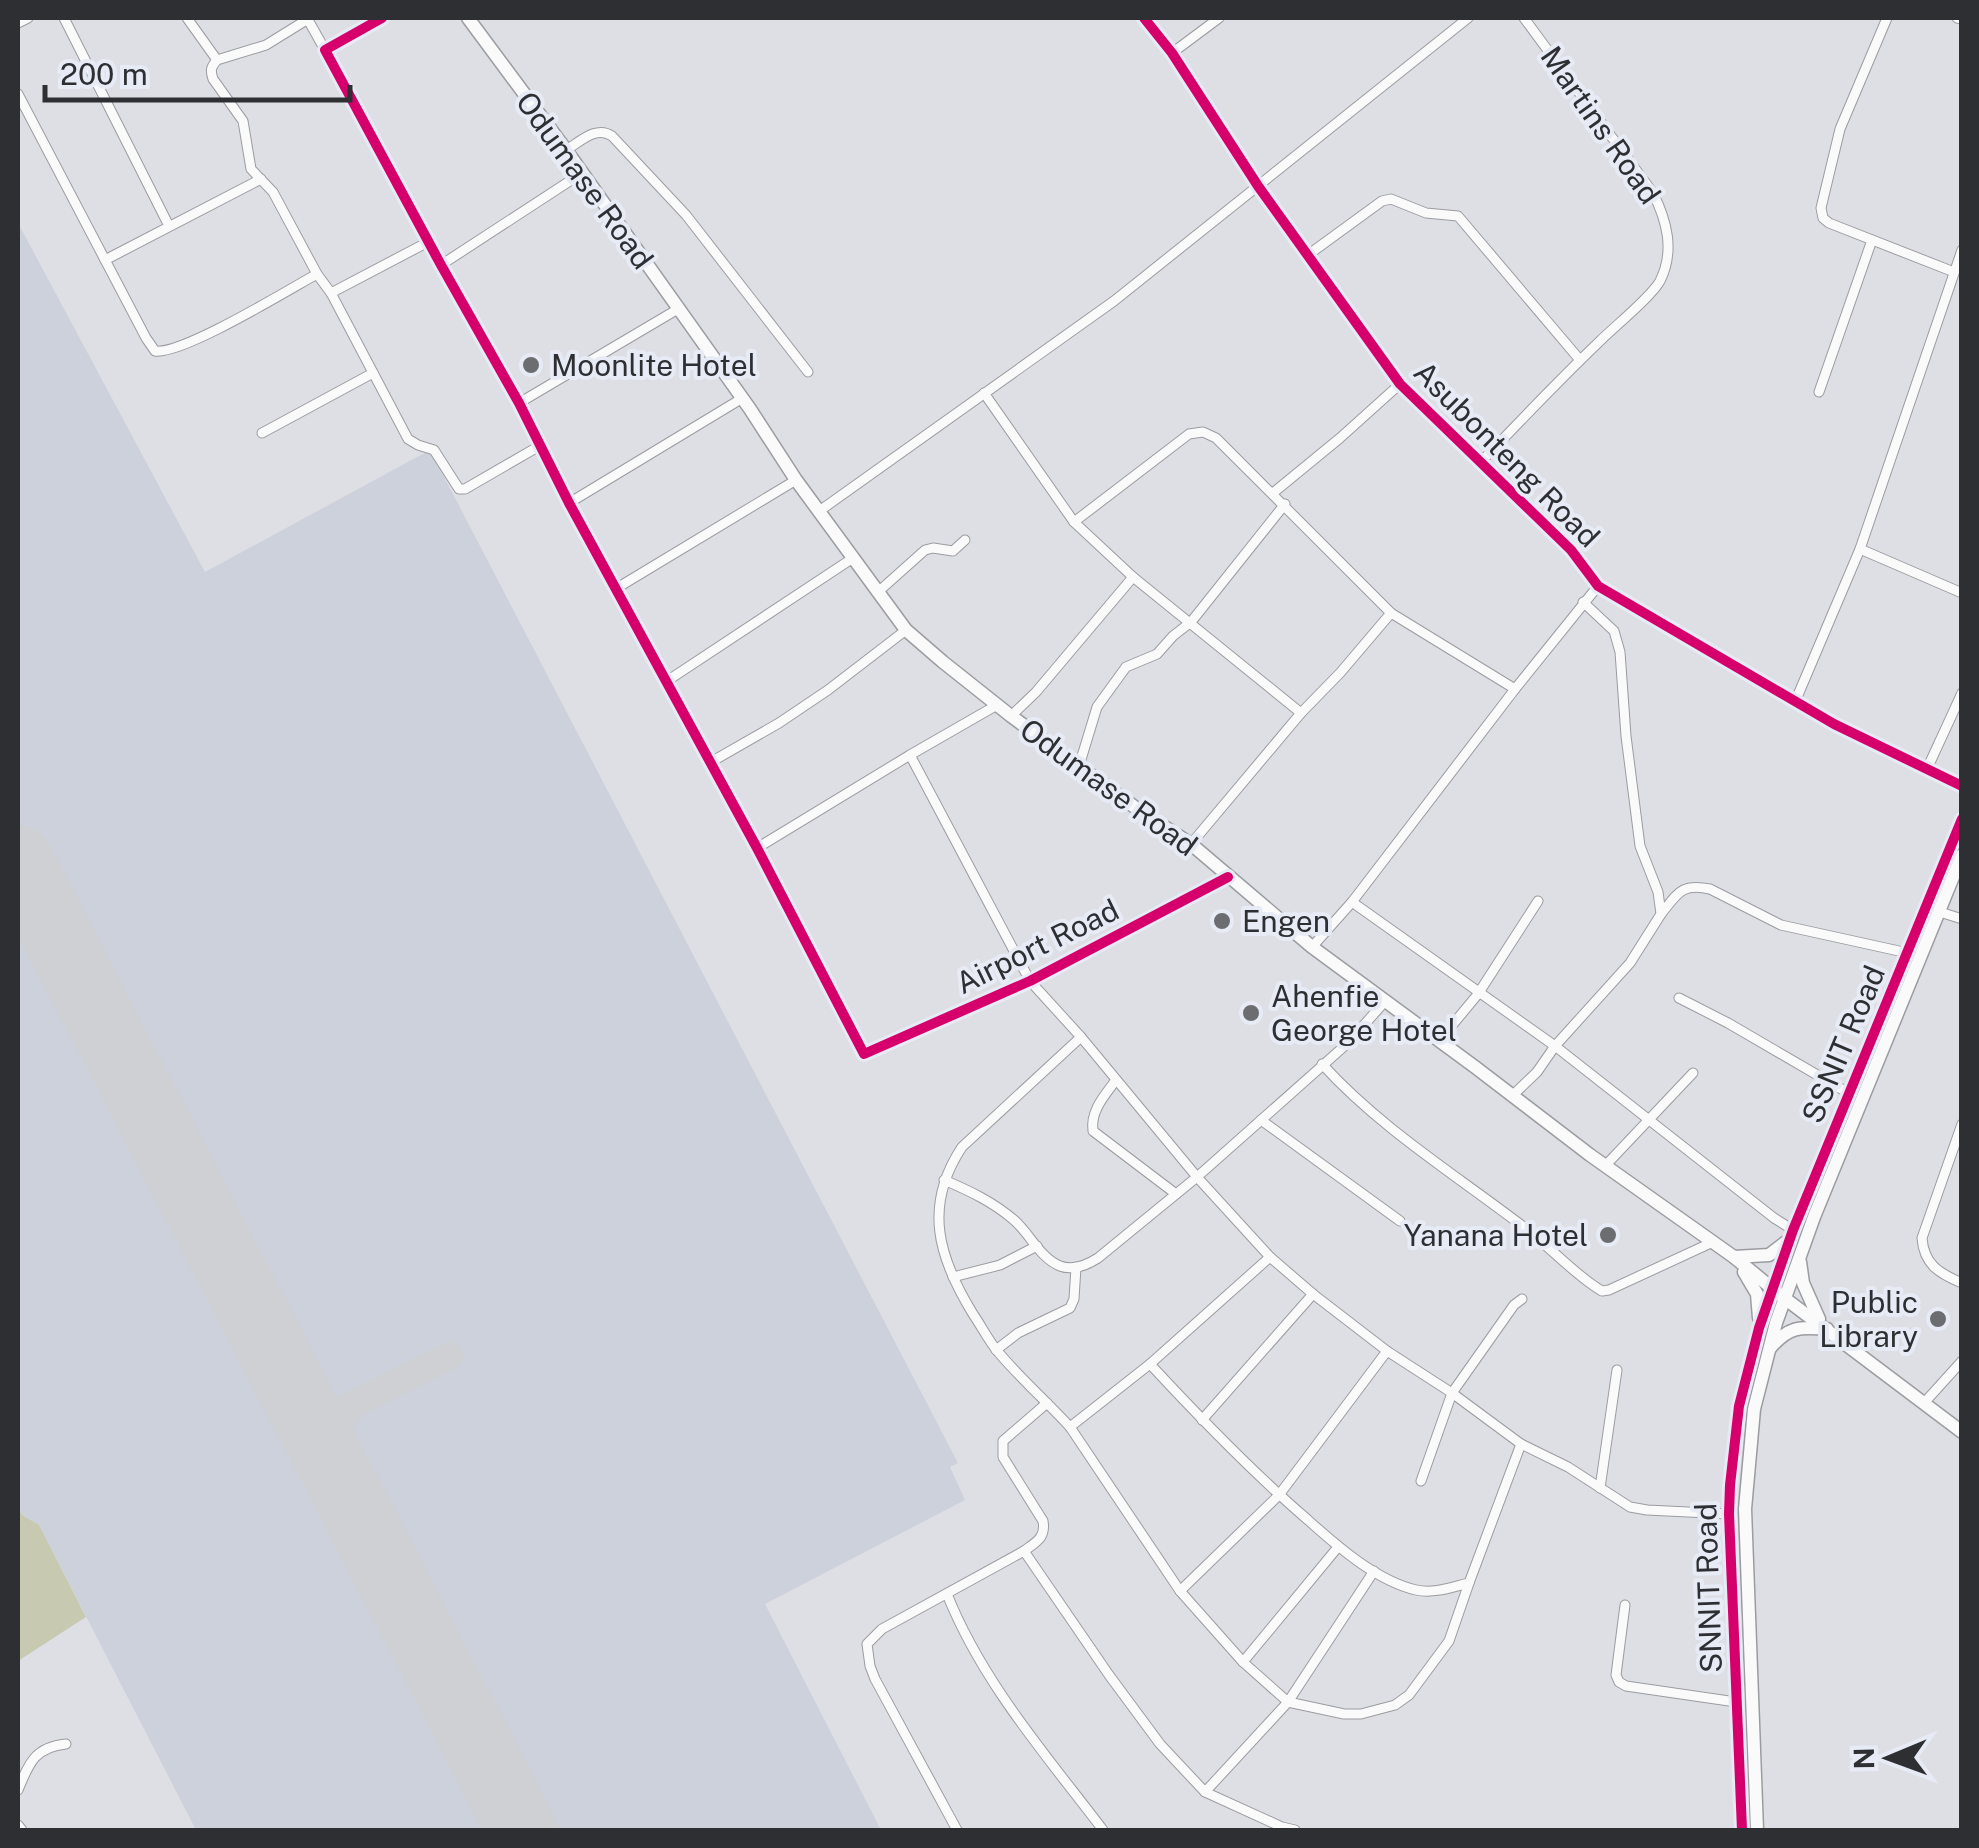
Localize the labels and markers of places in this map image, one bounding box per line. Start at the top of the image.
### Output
place label: Moonlite Hotel [551,347,757,383]
marker: Moonlite Hotel [520,354,542,376]
place label: Engen [1242,903,1330,939]
marker: Engen [1211,910,1233,932]
place label: Ahenfie George Hotel [1271,978,1457,1048]
marker: Ahenfie George Hotel [1240,1002,1262,1024]
place label: Yanana Hotel [1404,1217,1588,1253]
marker: Yanana Hotel [1597,1224,1619,1246]
place label: Public Library [1819,1284,1918,1354]
marker: Public Library [1927,1308,1949,1330]

